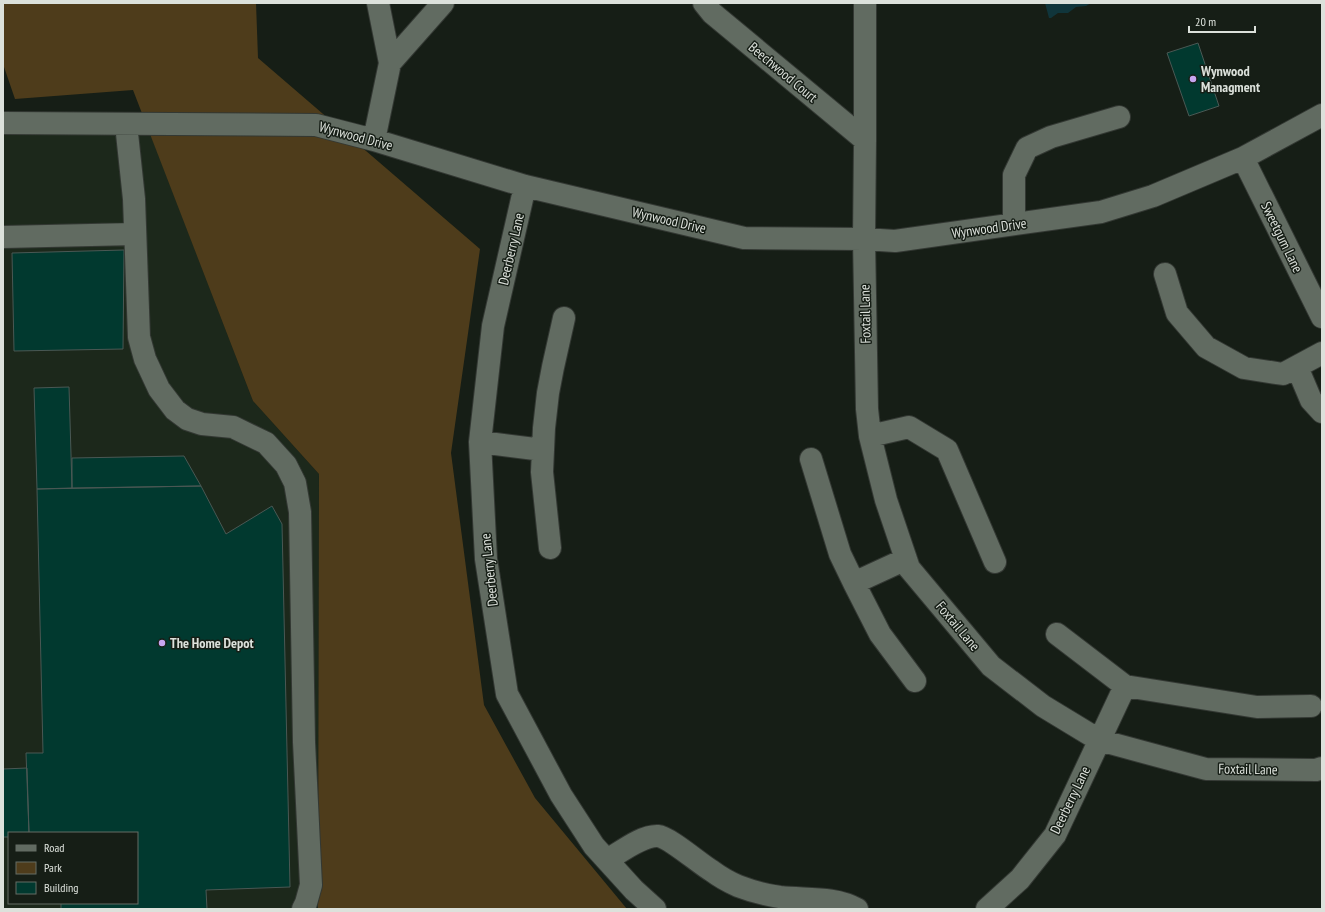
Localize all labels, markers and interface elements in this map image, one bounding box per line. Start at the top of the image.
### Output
scale bar [1189,8,1255,34]
text: 20 m [1195,14,1216,29]
street label: Beechwood Court [745,38,821,106]
place label: Wynwood Managment [1200,62,1260,96]
marker: Wynwood Managment [1188,74,1198,84]
street label: Wynwood Drive [317,118,395,154]
street label: Sweetgum Lane [1257,199,1307,276]
street label: Wynwood Drive [630,203,708,237]
street label: Deerberry Lane [494,211,528,287]
street label: Wynwood Drive [950,214,1028,242]
street label: Foxtail Lane [855,284,875,344]
street label: Deerberry Lane [476,532,502,607]
street label: Foxtail Lane [932,598,984,655]
place label: The Home Depot [170,634,254,652]
marker: The Home Depot [157,638,167,648]
street label: Foxtail Lane [1218,759,1278,779]
street label: Deerberry Lane [1046,763,1094,837]
legend [8,832,138,904]
text: Road [44,840,64,855]
text: Park [44,860,62,875]
text: Building [44,880,79,895]

